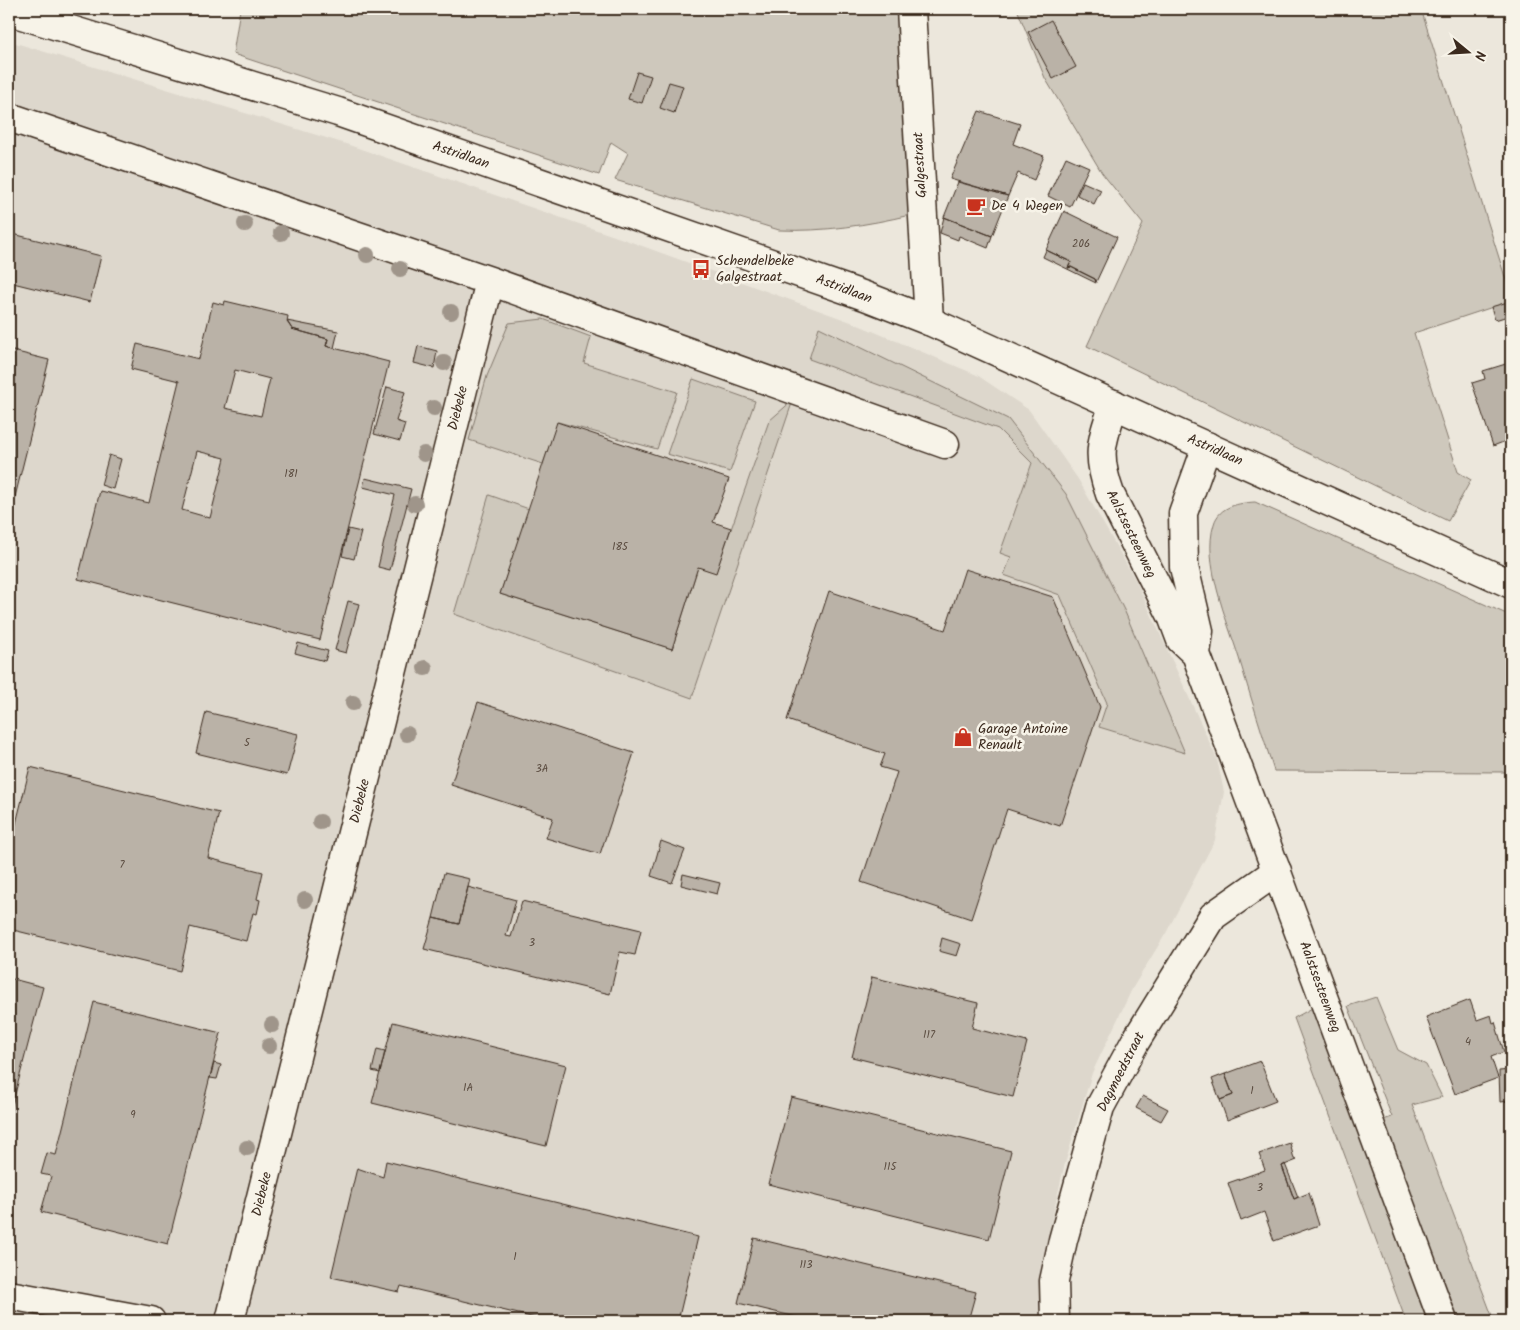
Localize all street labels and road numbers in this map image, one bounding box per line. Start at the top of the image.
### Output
street label: Galgestraat [907,131,933,199]
street label: Astridlaan [430,135,492,175]
street label: Astridlaan [813,268,875,310]
street label: Diebeke [442,383,474,433]
street label: Astridlaan [1184,428,1246,472]
street label: Aalstsesteenweg [1100,486,1162,582]
street label: Diebeke [344,776,376,826]
street label: Aalstsesteenweg [1293,938,1347,1036]
street label: Dagmoedstraat [1091,1027,1151,1116]
street label: Diebeke [246,1169,278,1219]

